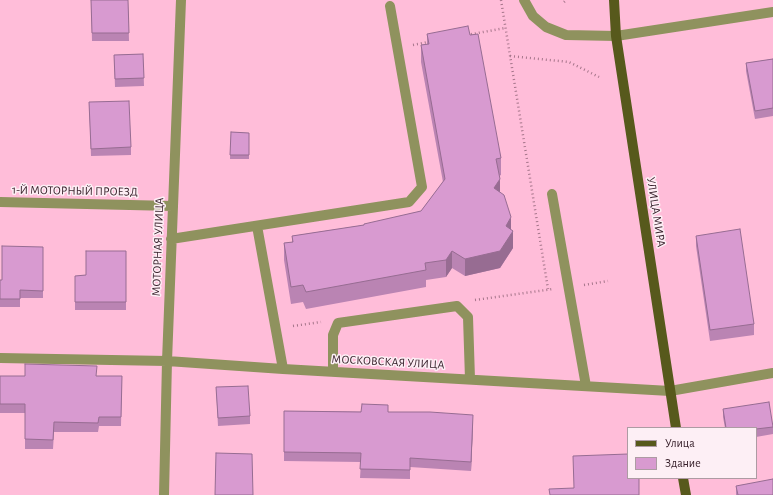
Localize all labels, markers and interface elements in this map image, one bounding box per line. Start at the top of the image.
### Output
street label: УЛИЦА МИРА [643,176,669,248]
street label: 1-Й МОТОРНЫЙ ПРОЕЗД [12,183,138,199]
street label: МОТОРНАЯ УЛИЦА [149,197,167,297]
street label: МОСКОВСКАЯ УЛИЦА [331,352,445,372]
legend [627,427,757,479]
text: Улица [665,437,695,449]
text: Здание [665,457,701,469]

